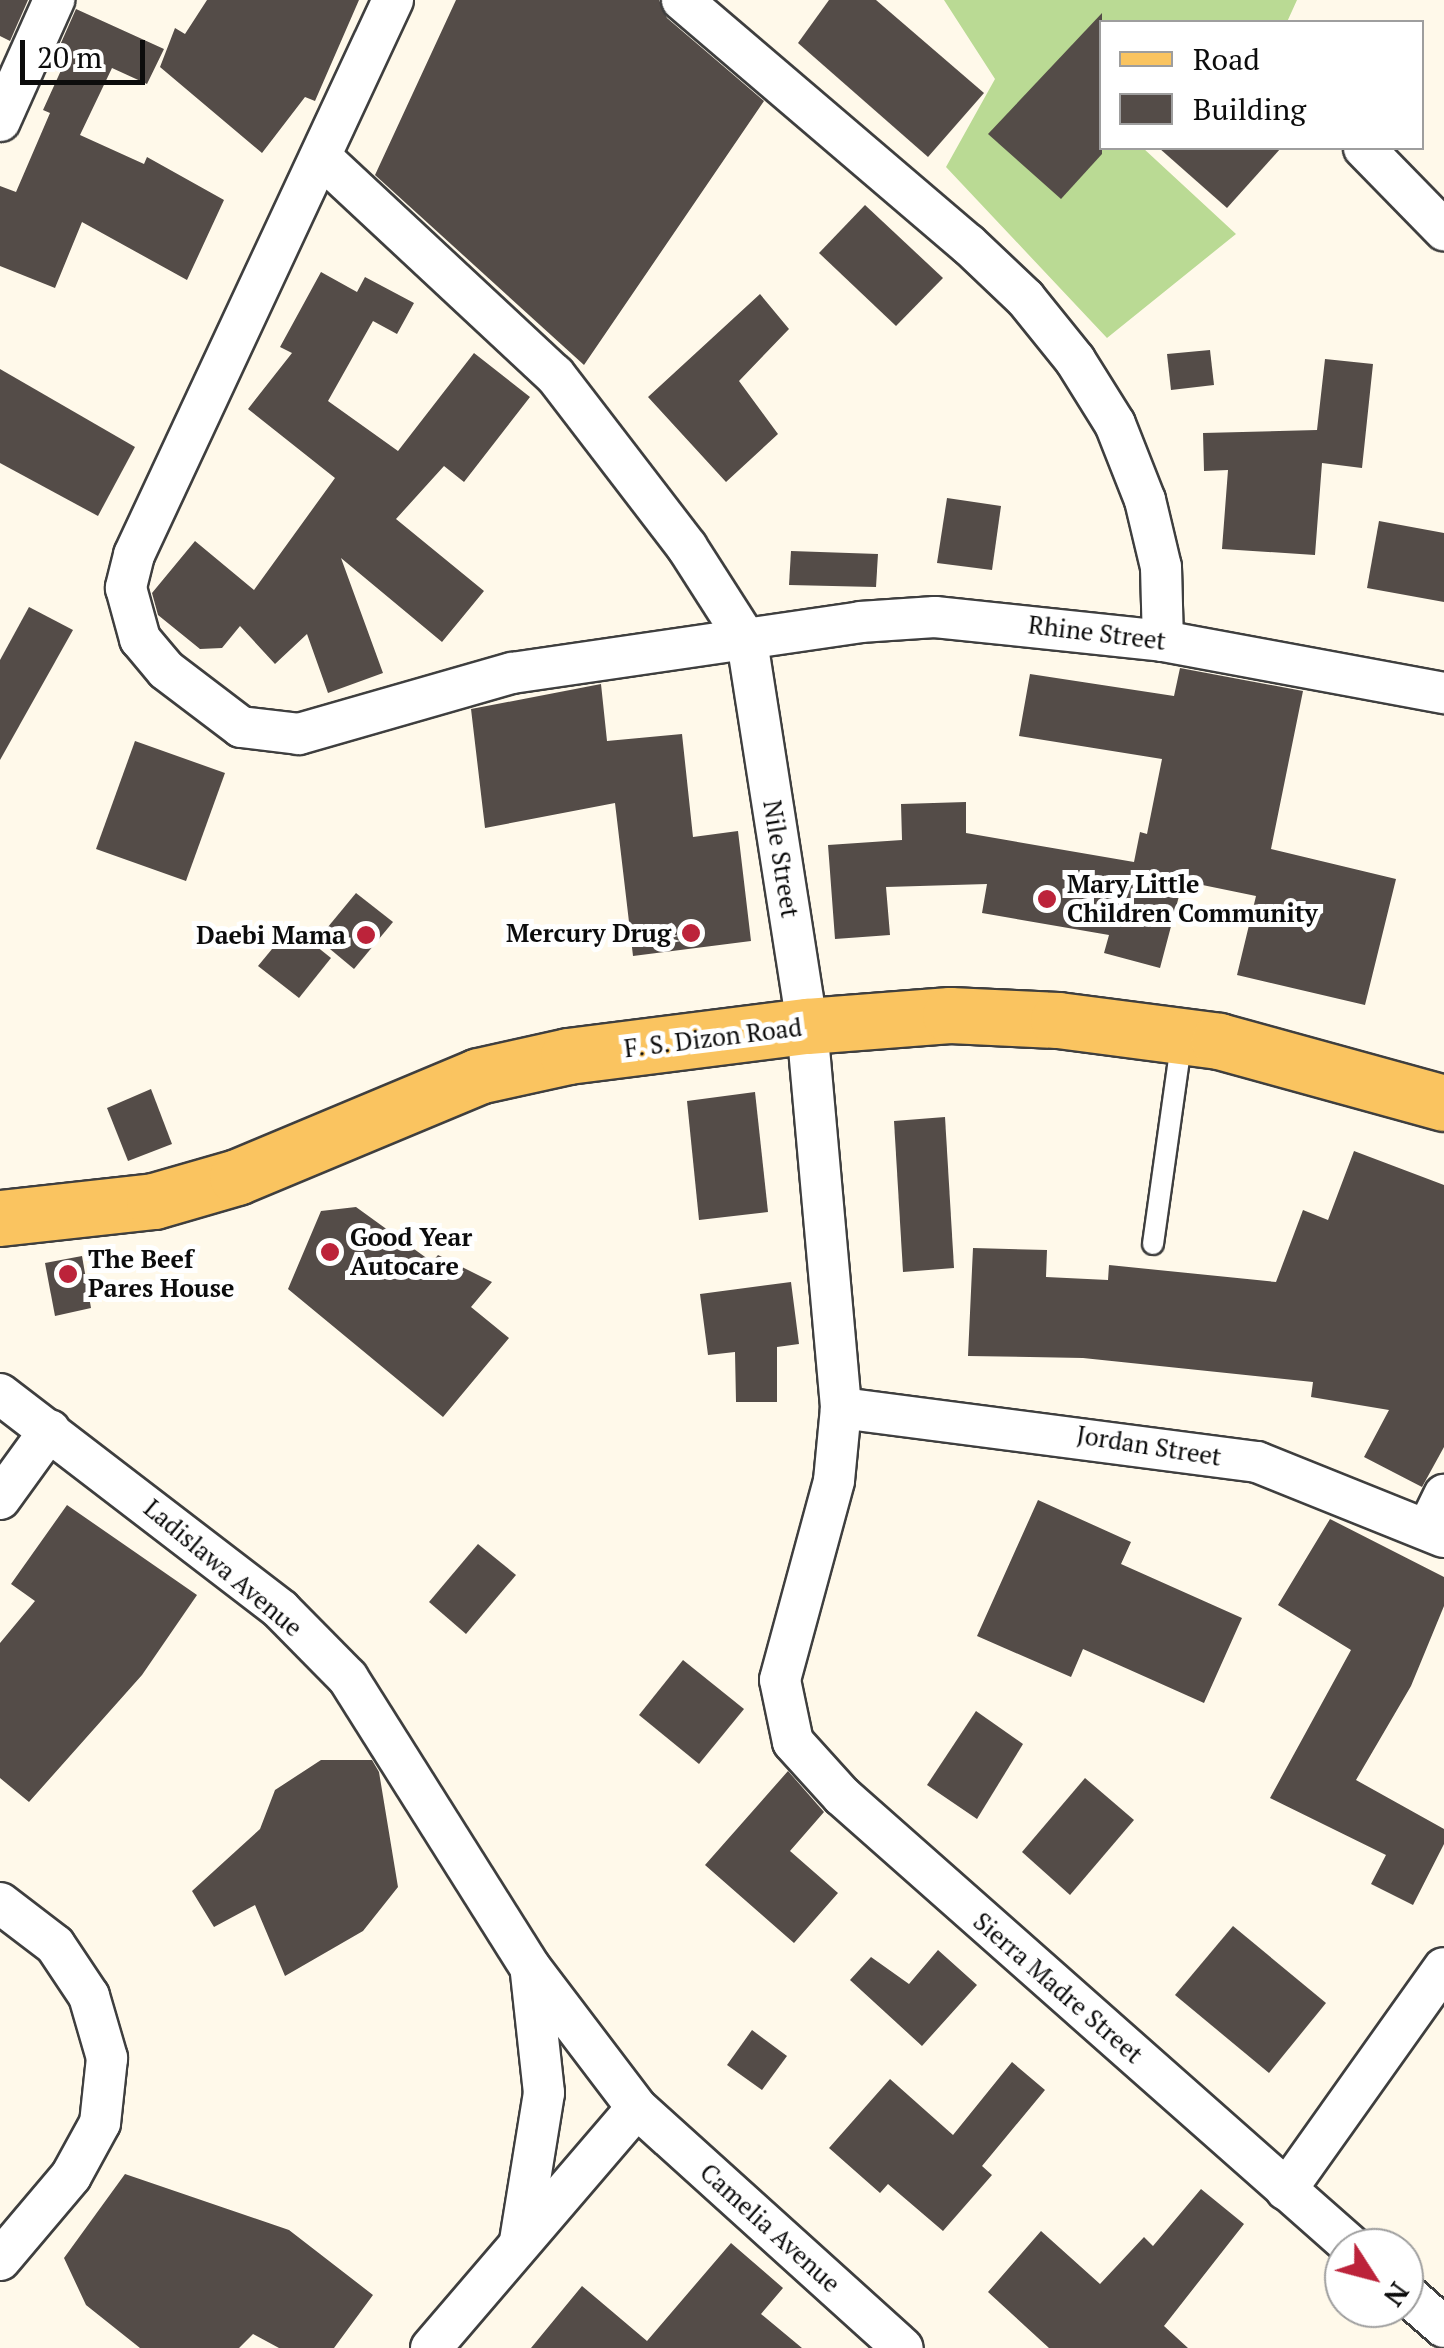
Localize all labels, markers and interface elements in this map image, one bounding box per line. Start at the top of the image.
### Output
scale bar [25,20,150,82]
legend [1099,20,1424,150]
text: 20 m [37,37,102,77]
text: Road [1193,39,1260,79]
text: Building [1193,89,1306,129]
street label: Rhine Street [1027,610,1167,656]
street label: Nile Street [757,798,805,920]
place label: Mary Little Children Community [1067,870,1318,929]
marker: Mary Little Children Community [1036,888,1058,910]
place label: Mercury Drug [506,918,671,948]
place label: Daebi Mama [196,920,346,950]
marker: Mercury Drug [680,922,702,944]
marker: Daebi Mama [355,924,377,946]
street label: F. S. Dizon Road [621,1012,805,1064]
place label: Good Year Autocare [350,1223,472,1282]
marker: Good Year Autocare [319,1241,341,1263]
place label: The Beef Pares House [88,1245,234,1304]
marker: The Beef Pares House [57,1263,79,1285]
street label: Jordan Street [1075,1420,1223,1472]
street label: Ladislawa Avenue [138,1493,308,1643]
street label: Sierra Madre Street [967,1906,1149,2070]
street label: Camelia Avenue [694,2157,846,2299]
north arrow [1324,2228,1424,2328]
text: N [1376,2275,1418,2314]

